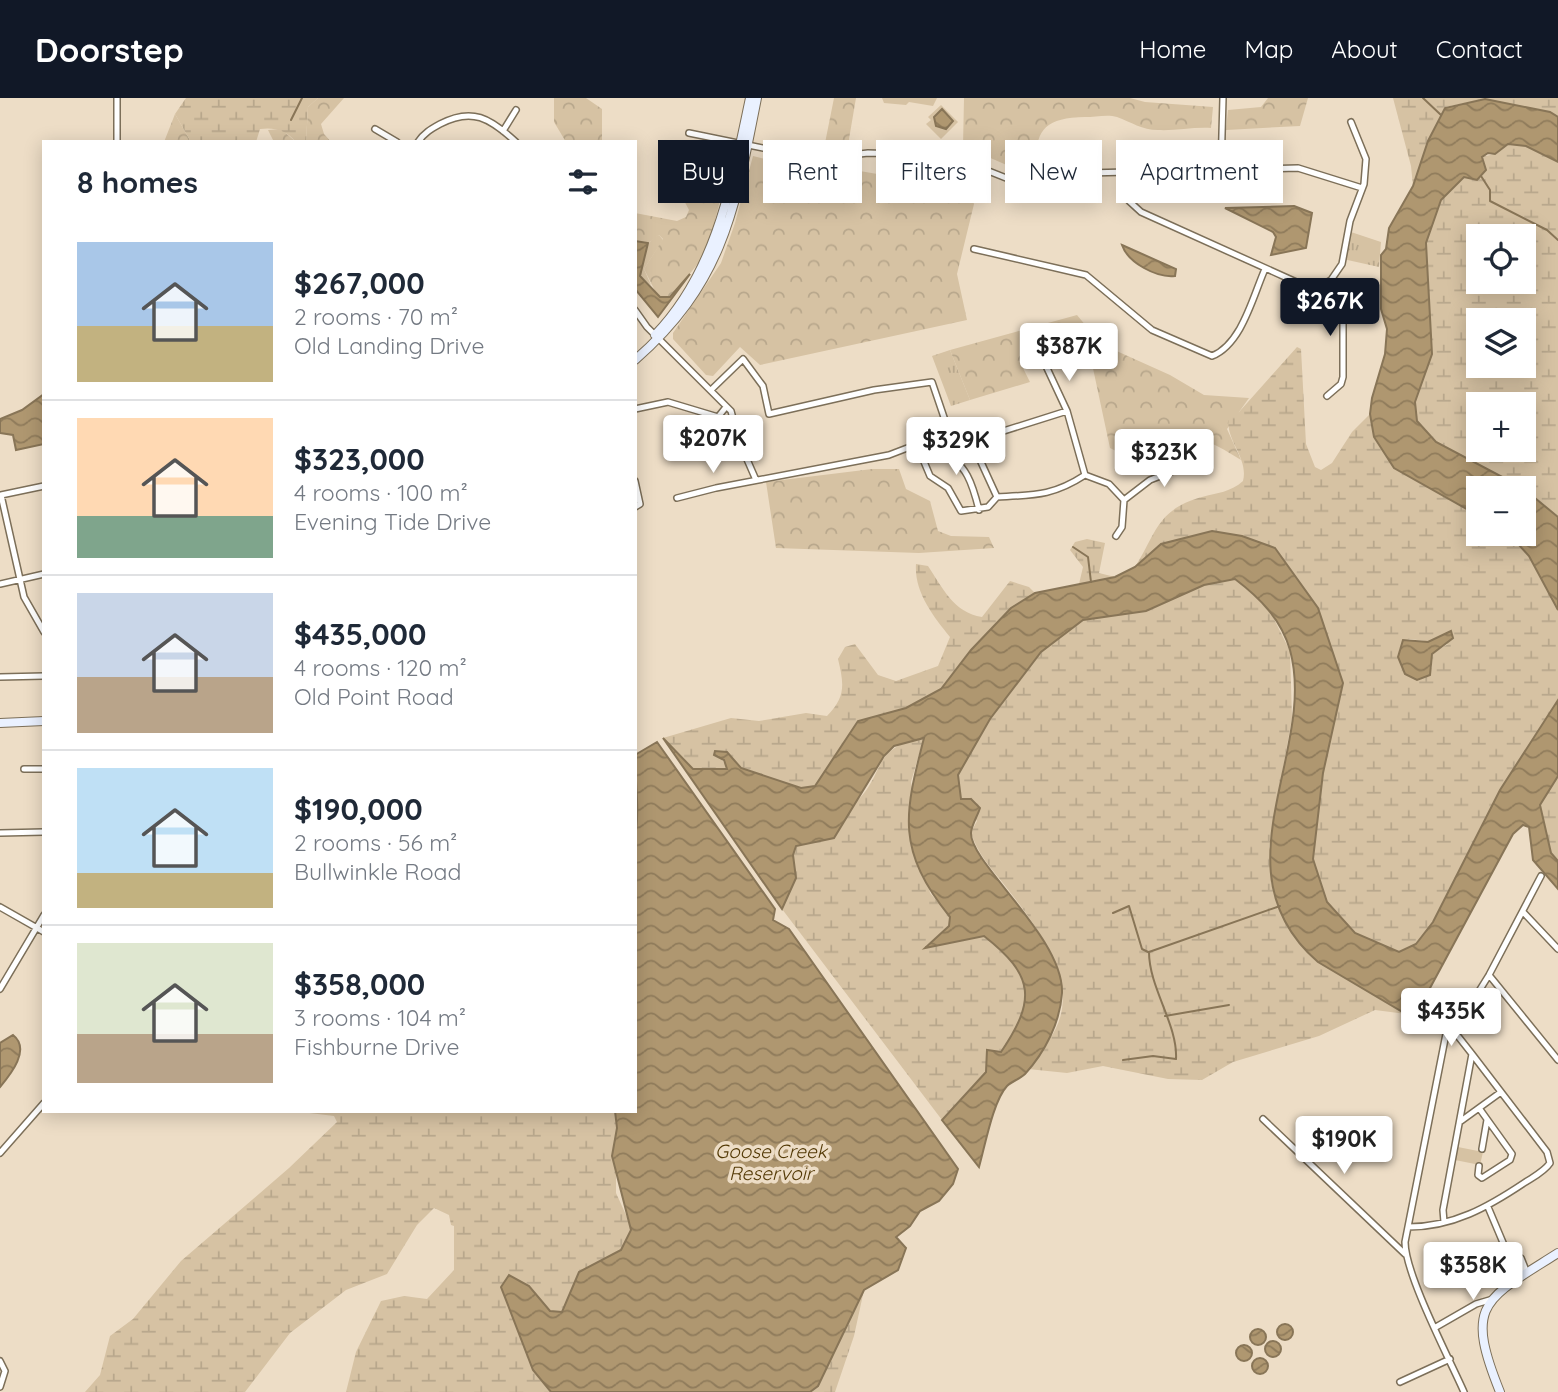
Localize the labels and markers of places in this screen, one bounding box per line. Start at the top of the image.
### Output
pin: $267K [1281,278,1379,338]
pin: $387K [1020,324,1118,383]
pin: $207K [664,416,762,475]
pin: $329K [907,418,1005,477]
pin: $323K [1115,430,1213,489]
pin: $435K [1402,988,1500,1048]
pin: $190K [1295,1116,1393,1176]
pin: $358K [1424,1242,1522,1302]

